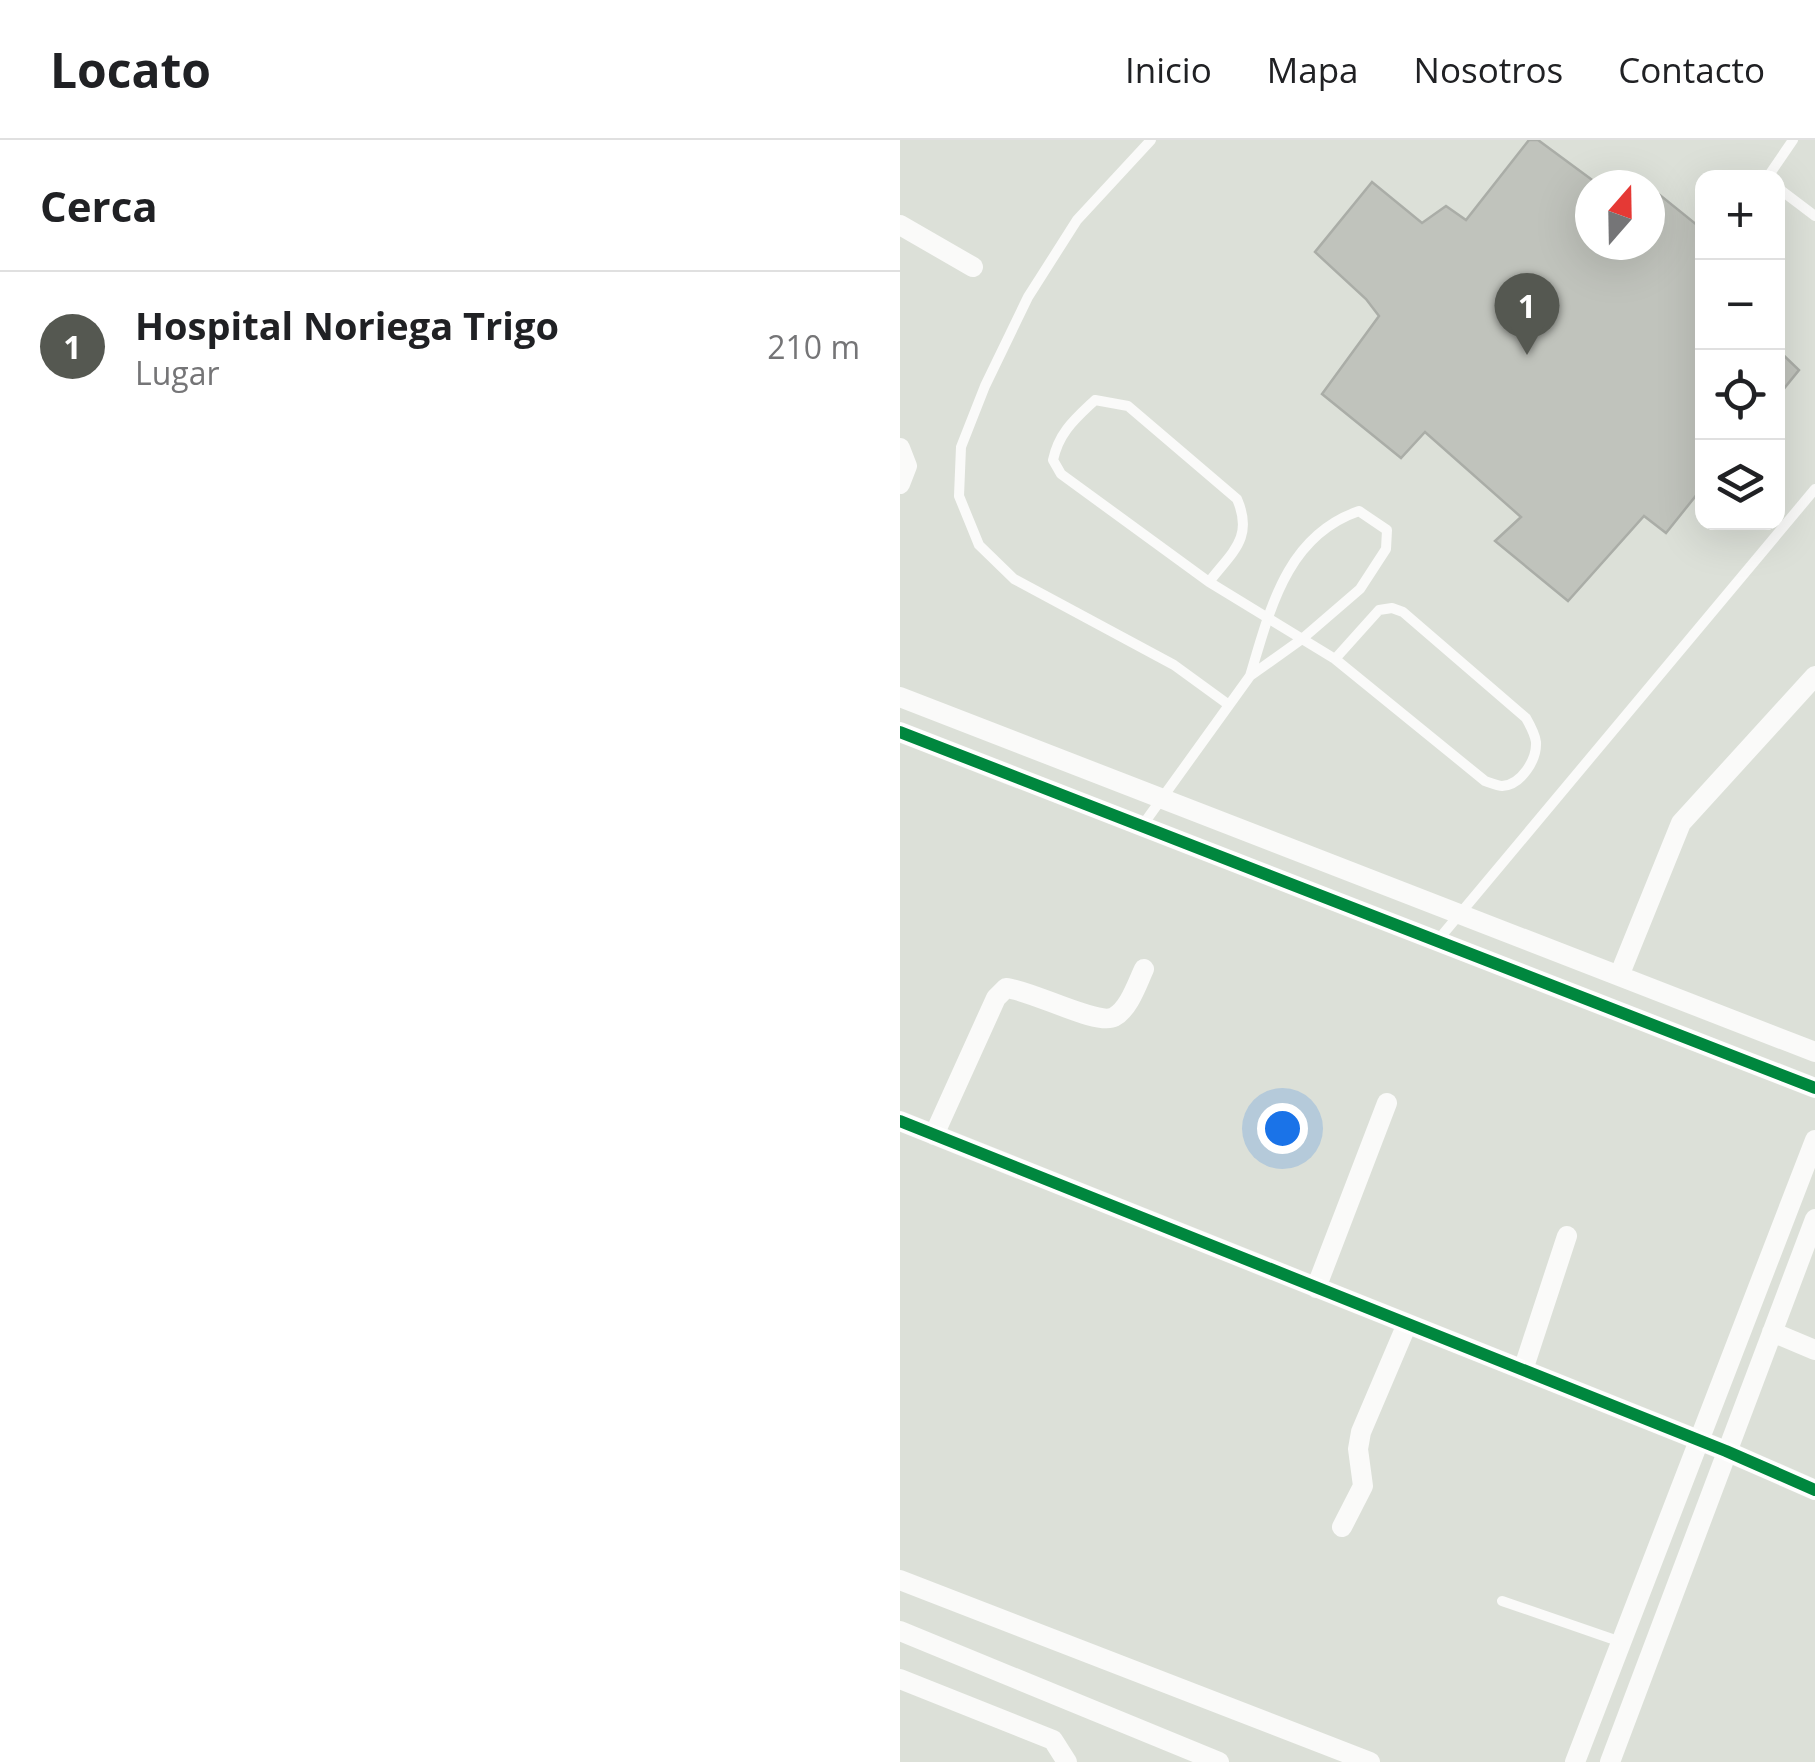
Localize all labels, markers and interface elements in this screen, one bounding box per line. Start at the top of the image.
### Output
text: Locato [50,37,211,102]
text: Inicio [1125,46,1212,93]
text: Mapa [1267,46,1359,93]
text: Nosotros [1414,46,1563,93]
text: Contacto [1618,46,1765,93]
north arrow [1575,170,1665,260]
map controls [1695,170,1785,530]
button: + [1695,170,1785,260]
text: Cerca [40,177,158,234]
button: − [1695,260,1785,350]
pin: 1 [1494,272,1560,355]
text: Hospital Noriega Trigo [135,299,559,351]
text: 1 [63,325,82,368]
text: 210 m [767,325,860,368]
button: locate [1695,350,1785,440]
text: Lugar [135,351,220,394]
button: layers [1695,440,1785,530]
your location [1257,1103,1308,1154]

